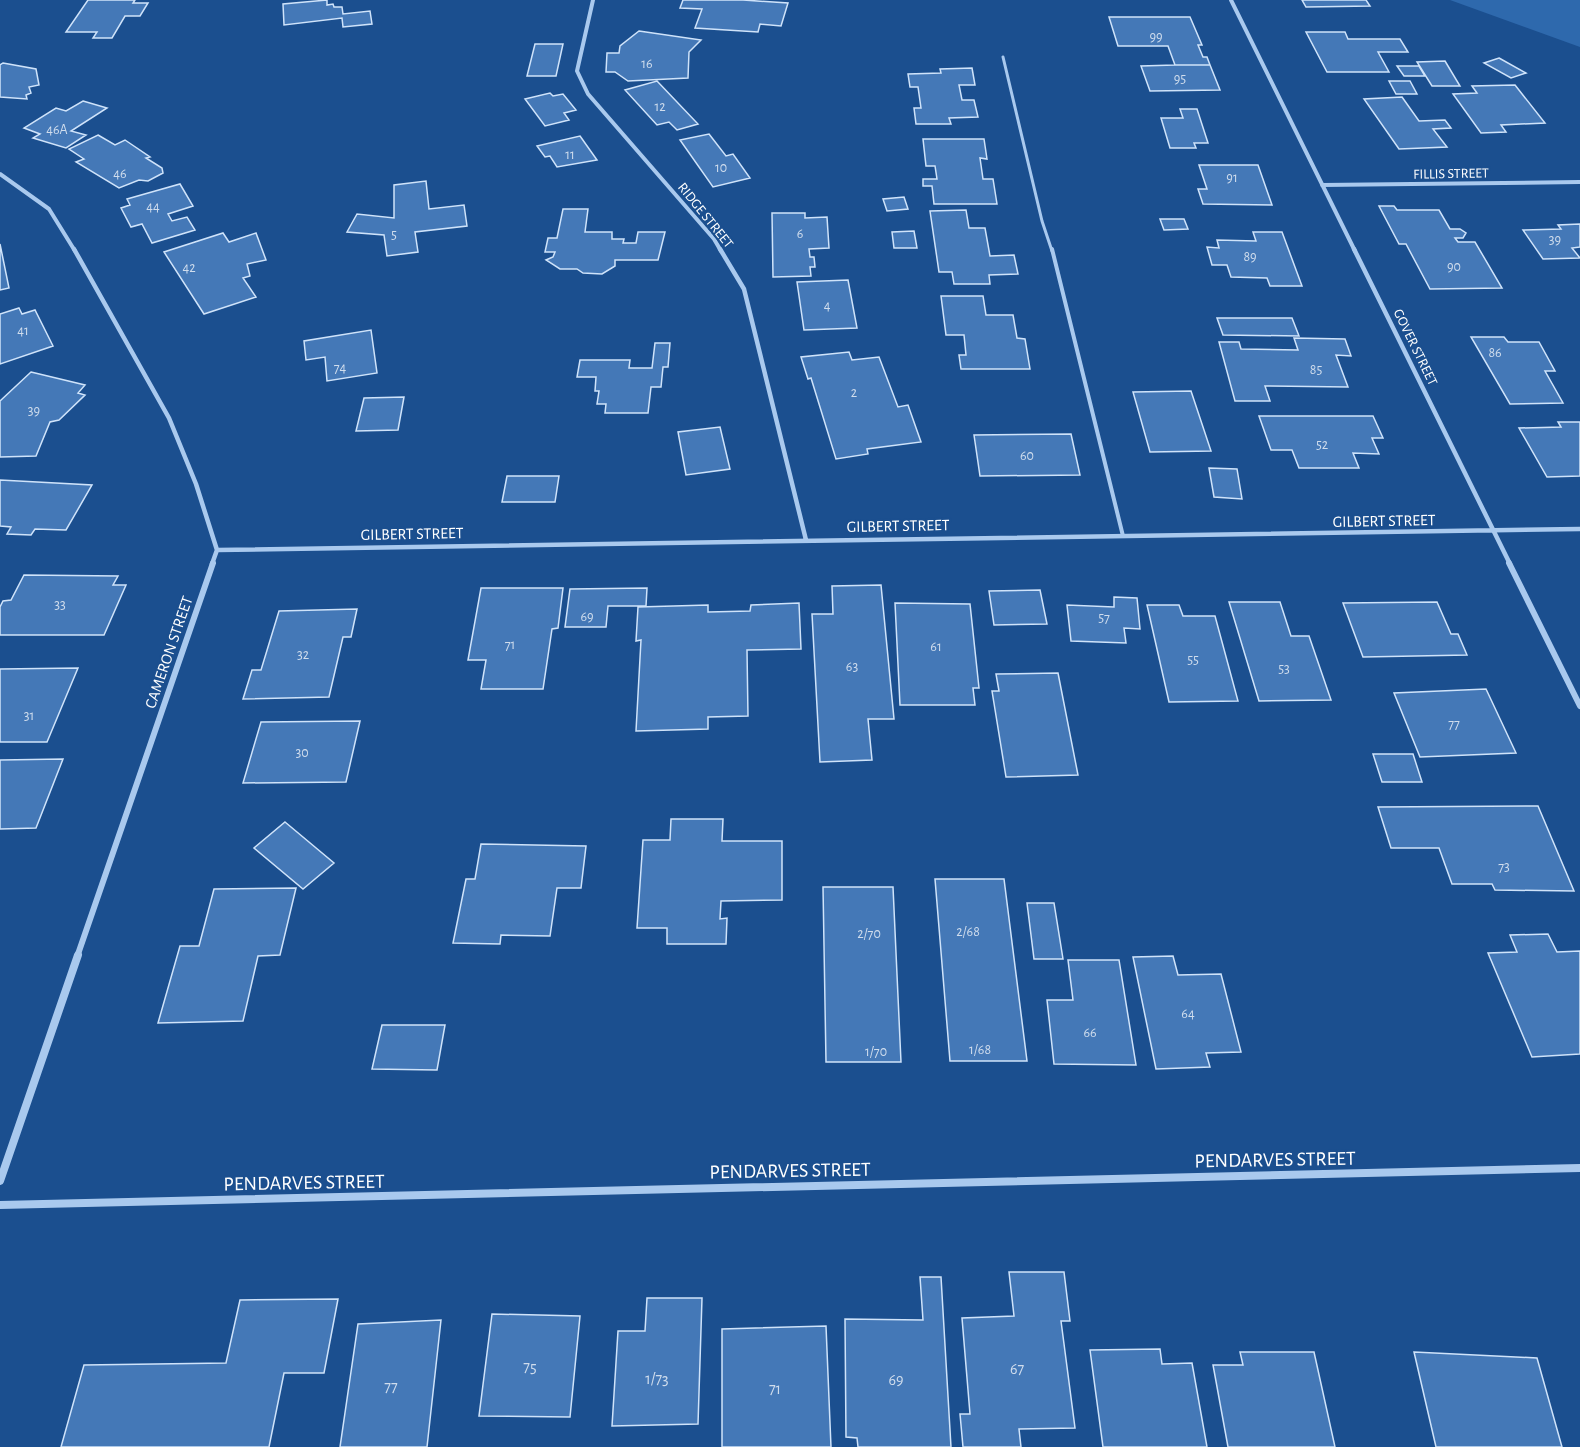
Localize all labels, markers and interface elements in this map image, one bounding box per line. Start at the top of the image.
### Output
house number: 99 [1149,30,1163,44]
house number: 16 [641,57,653,71]
house number: 95 [1174,72,1186,86]
house number: 12 [654,100,666,114]
house number: 46A [46,123,68,137]
house number: 11 [565,148,575,162]
house number: 10 [715,161,727,175]
street label: FILLIS STREET [1413,166,1489,182]
house number: 46 [113,167,127,181]
house number: 91 [1226,171,1238,185]
street label: RIDGE STREET [675,180,736,251]
house number: 44 [146,200,160,214]
house number: 6 [797,227,803,241]
house number: 5 [391,228,397,242]
house number: 39 [1549,233,1561,247]
house number: 89 [1243,250,1257,264]
house number: 90 [1447,260,1461,274]
house number: 42 [182,261,196,275]
house number: 4 [824,299,831,313]
street label: GOVER STREET [1391,307,1440,388]
house number: 41 [17,324,29,338]
house number: 86 [1488,346,1502,360]
house number: 74 [334,361,347,375]
house number: 85 [1310,363,1322,377]
house number: 2 [851,386,857,400]
house number: 39 [28,404,40,418]
house number: 52 [1316,438,1328,452]
house number: 60 [1020,449,1034,463]
street label: GILBERT STREET [1332,512,1436,530]
street label: GILBERT STREET [846,517,950,535]
street label: GILBERT STREET [360,525,464,543]
street label: CAMERON STREET [142,594,196,711]
house number: 33 [54,598,66,612]
house number: 69 [580,610,594,624]
house number: 57 [1098,611,1110,625]
house number: 71 [505,638,515,652]
house number: 61 [930,640,942,654]
house number: 32 [297,648,309,662]
house number: 55 [1187,653,1199,667]
house number: 63 [846,660,858,674]
house number: 53 [1278,662,1290,676]
house number: 31 [24,709,34,723]
house number: 77 [1448,717,1460,731]
house number: 30 [295,746,309,760]
house number: 73 [1498,860,1510,874]
house number: 2/68 [956,925,980,939]
house number: 2/70 [857,927,881,941]
house number: 64 [1181,1007,1195,1021]
house number: 66 [1083,1026,1097,1040]
house number: 1/68 [969,1043,991,1057]
house number: 1/70 [865,1045,887,1059]
street label: PENDARVES STREET [1194,1149,1356,1171]
street label: PENDARVES STREET [709,1160,871,1182]
street label: PENDARVES STREET [223,1172,385,1194]
house number: 75 [523,1359,537,1375]
house number: 67 [1010,1361,1024,1377]
house number: 1/73 [645,1371,669,1387]
house number: 69 [888,1372,904,1388]
house number: 77 [384,1379,398,1395]
house number: 71 [769,1381,781,1397]

